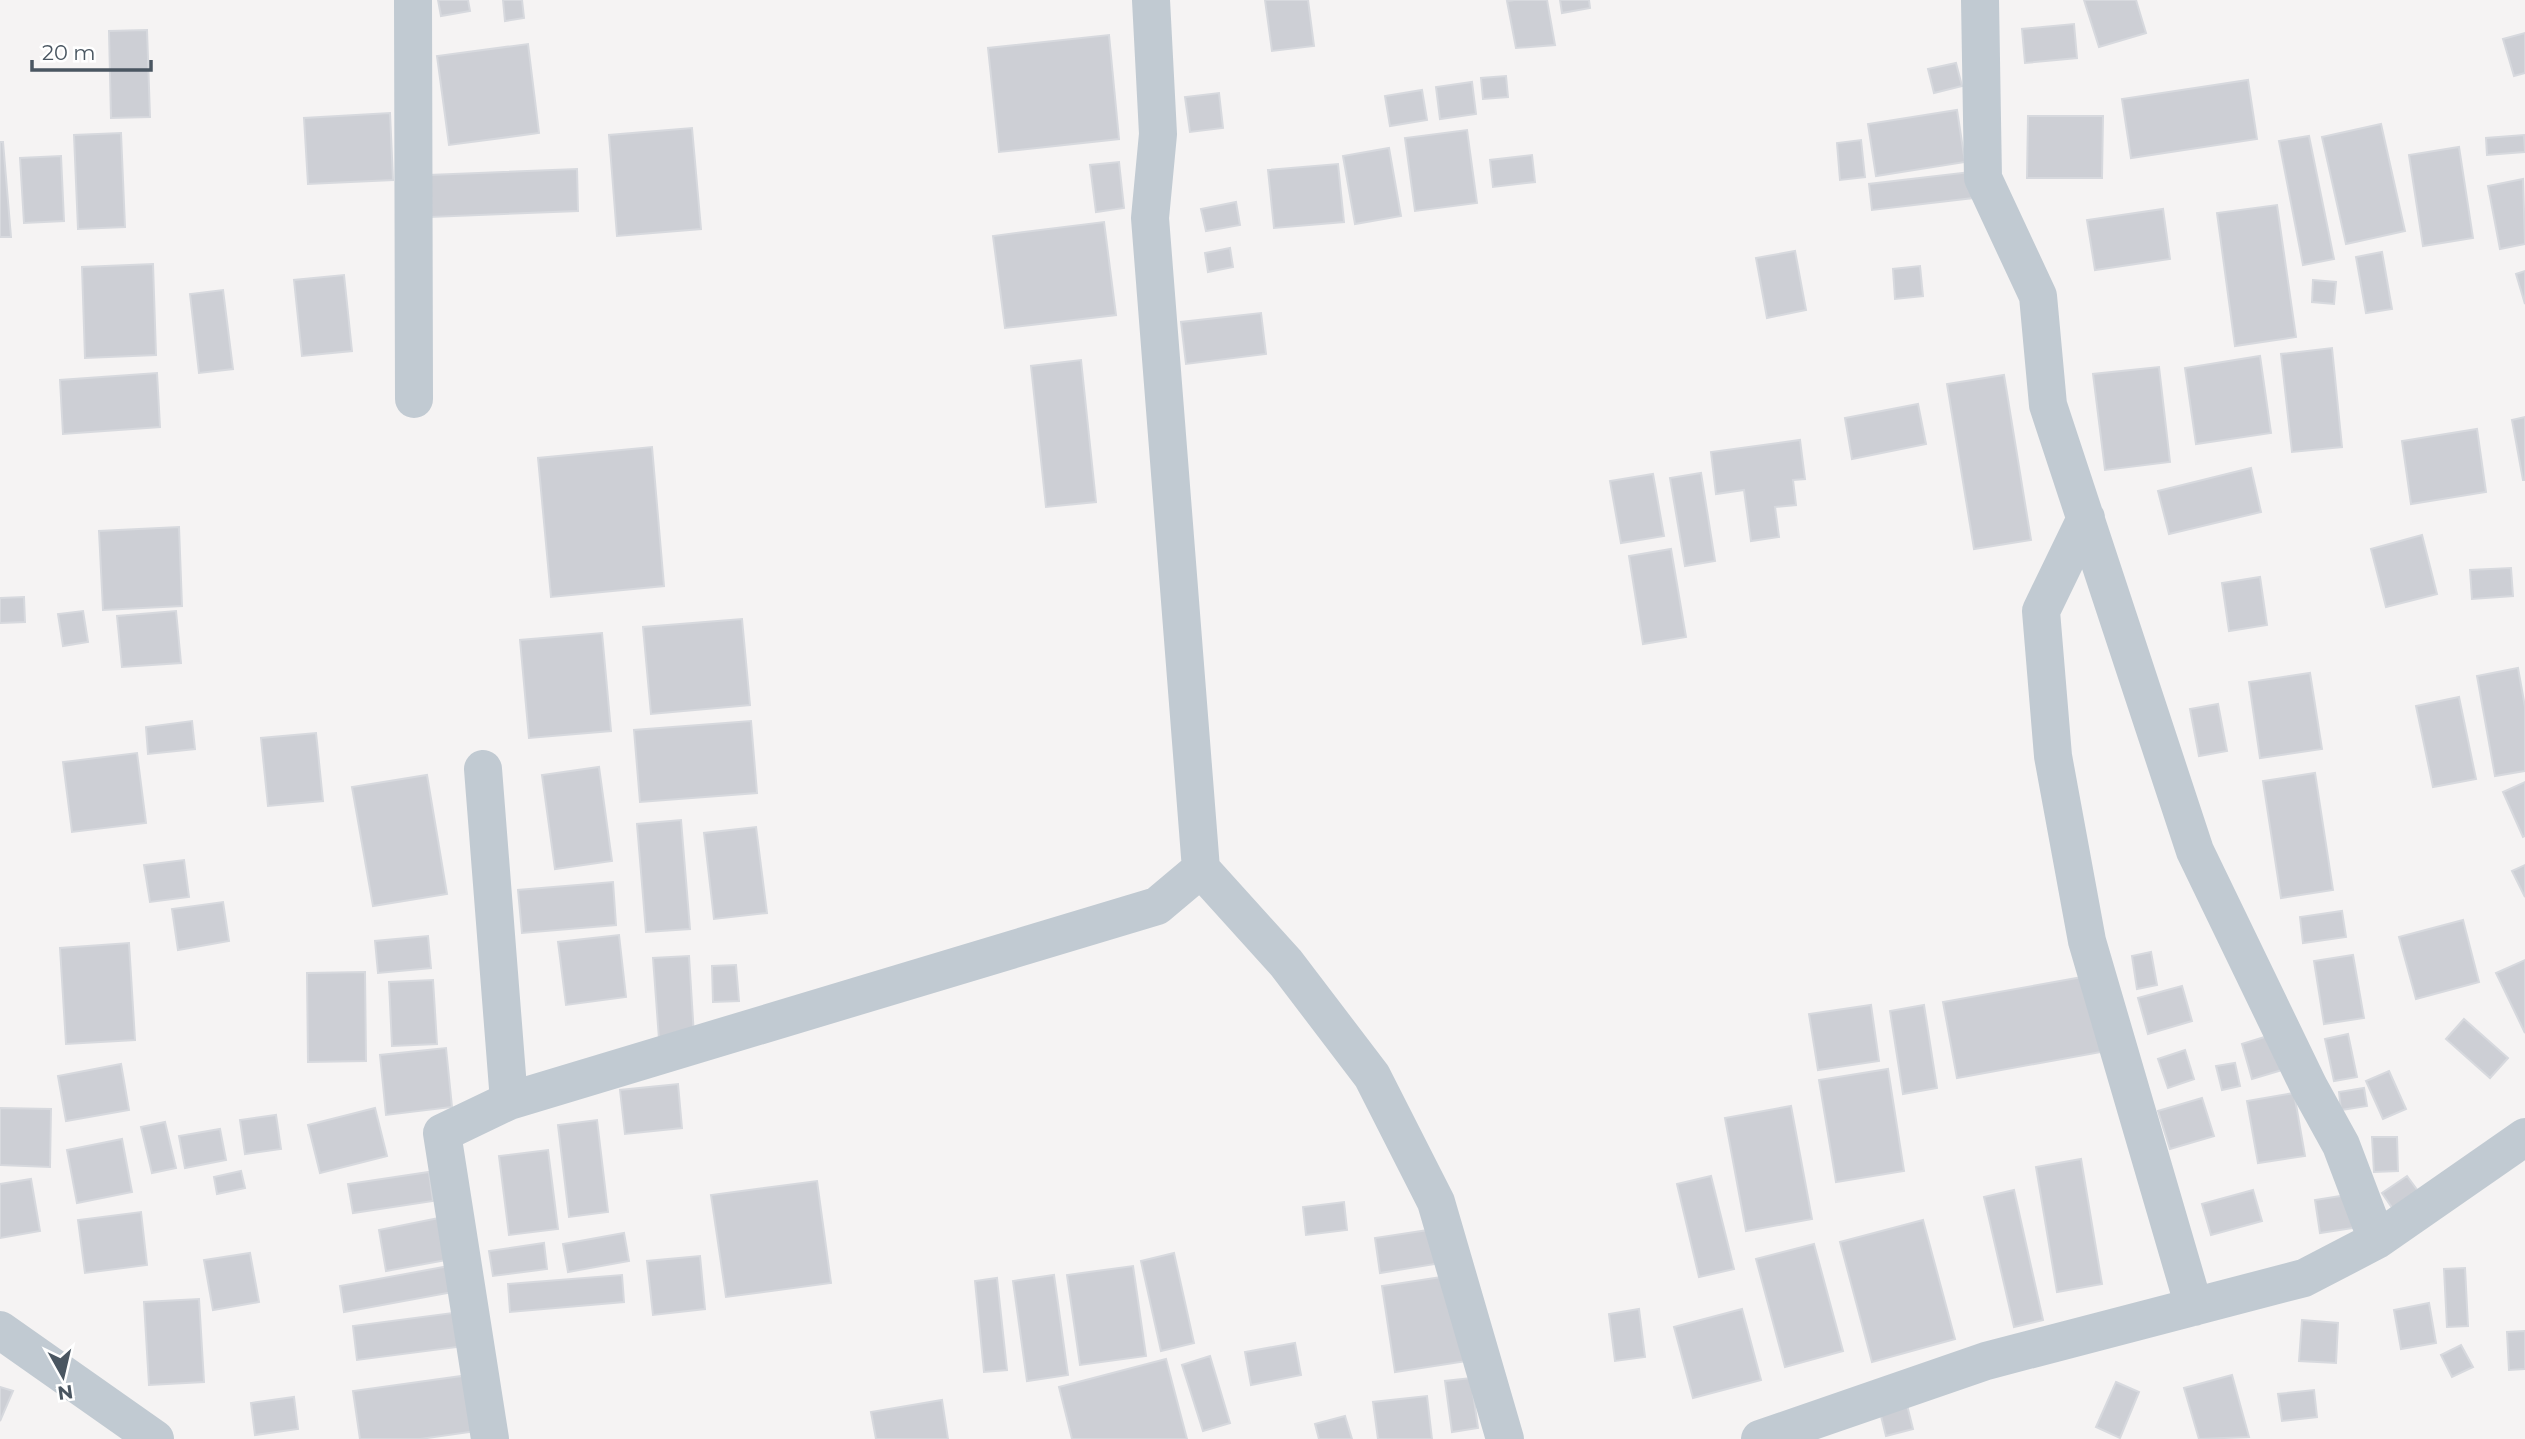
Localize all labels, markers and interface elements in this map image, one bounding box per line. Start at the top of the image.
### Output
scale bar [32,28,150,72]
text: 20 m [42,40,96,65]
north arrow [28,1341,98,1411]
text: N [56,1380,75,1405]

